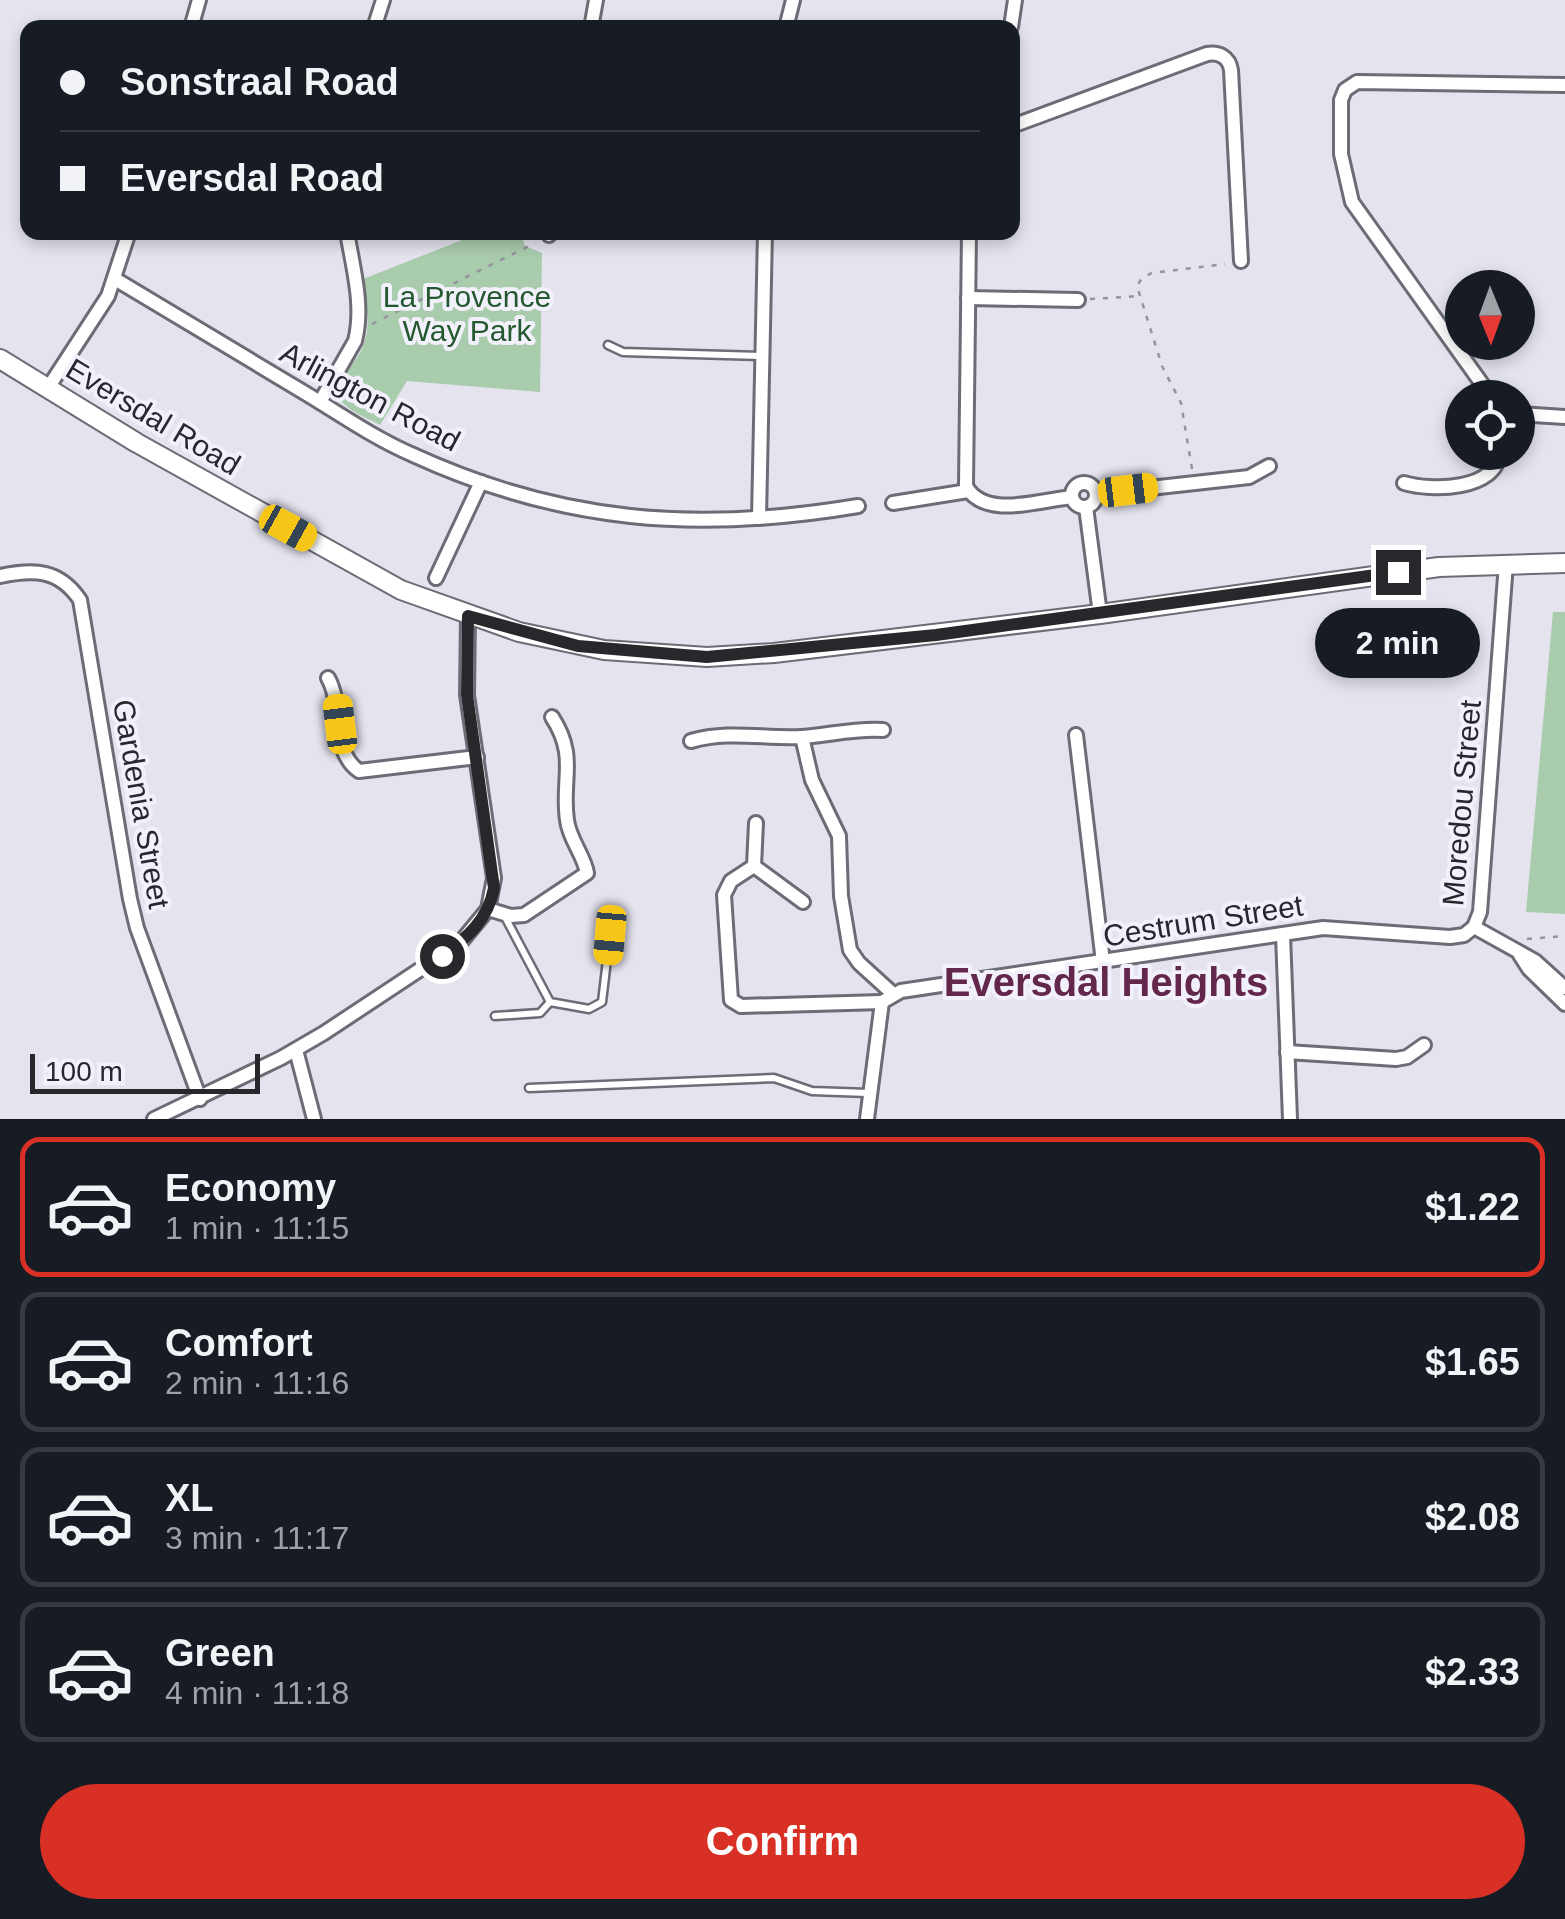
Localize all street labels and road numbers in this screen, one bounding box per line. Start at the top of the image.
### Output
street label: Arlington Road [275,335,466,458]
street label: Eversdal Road [60,352,246,481]
street label: Gardenia Street [107,697,176,912]
street label: Moredou Street [1436,698,1487,907]
street label: Cestrum Street [1101,888,1306,953]

